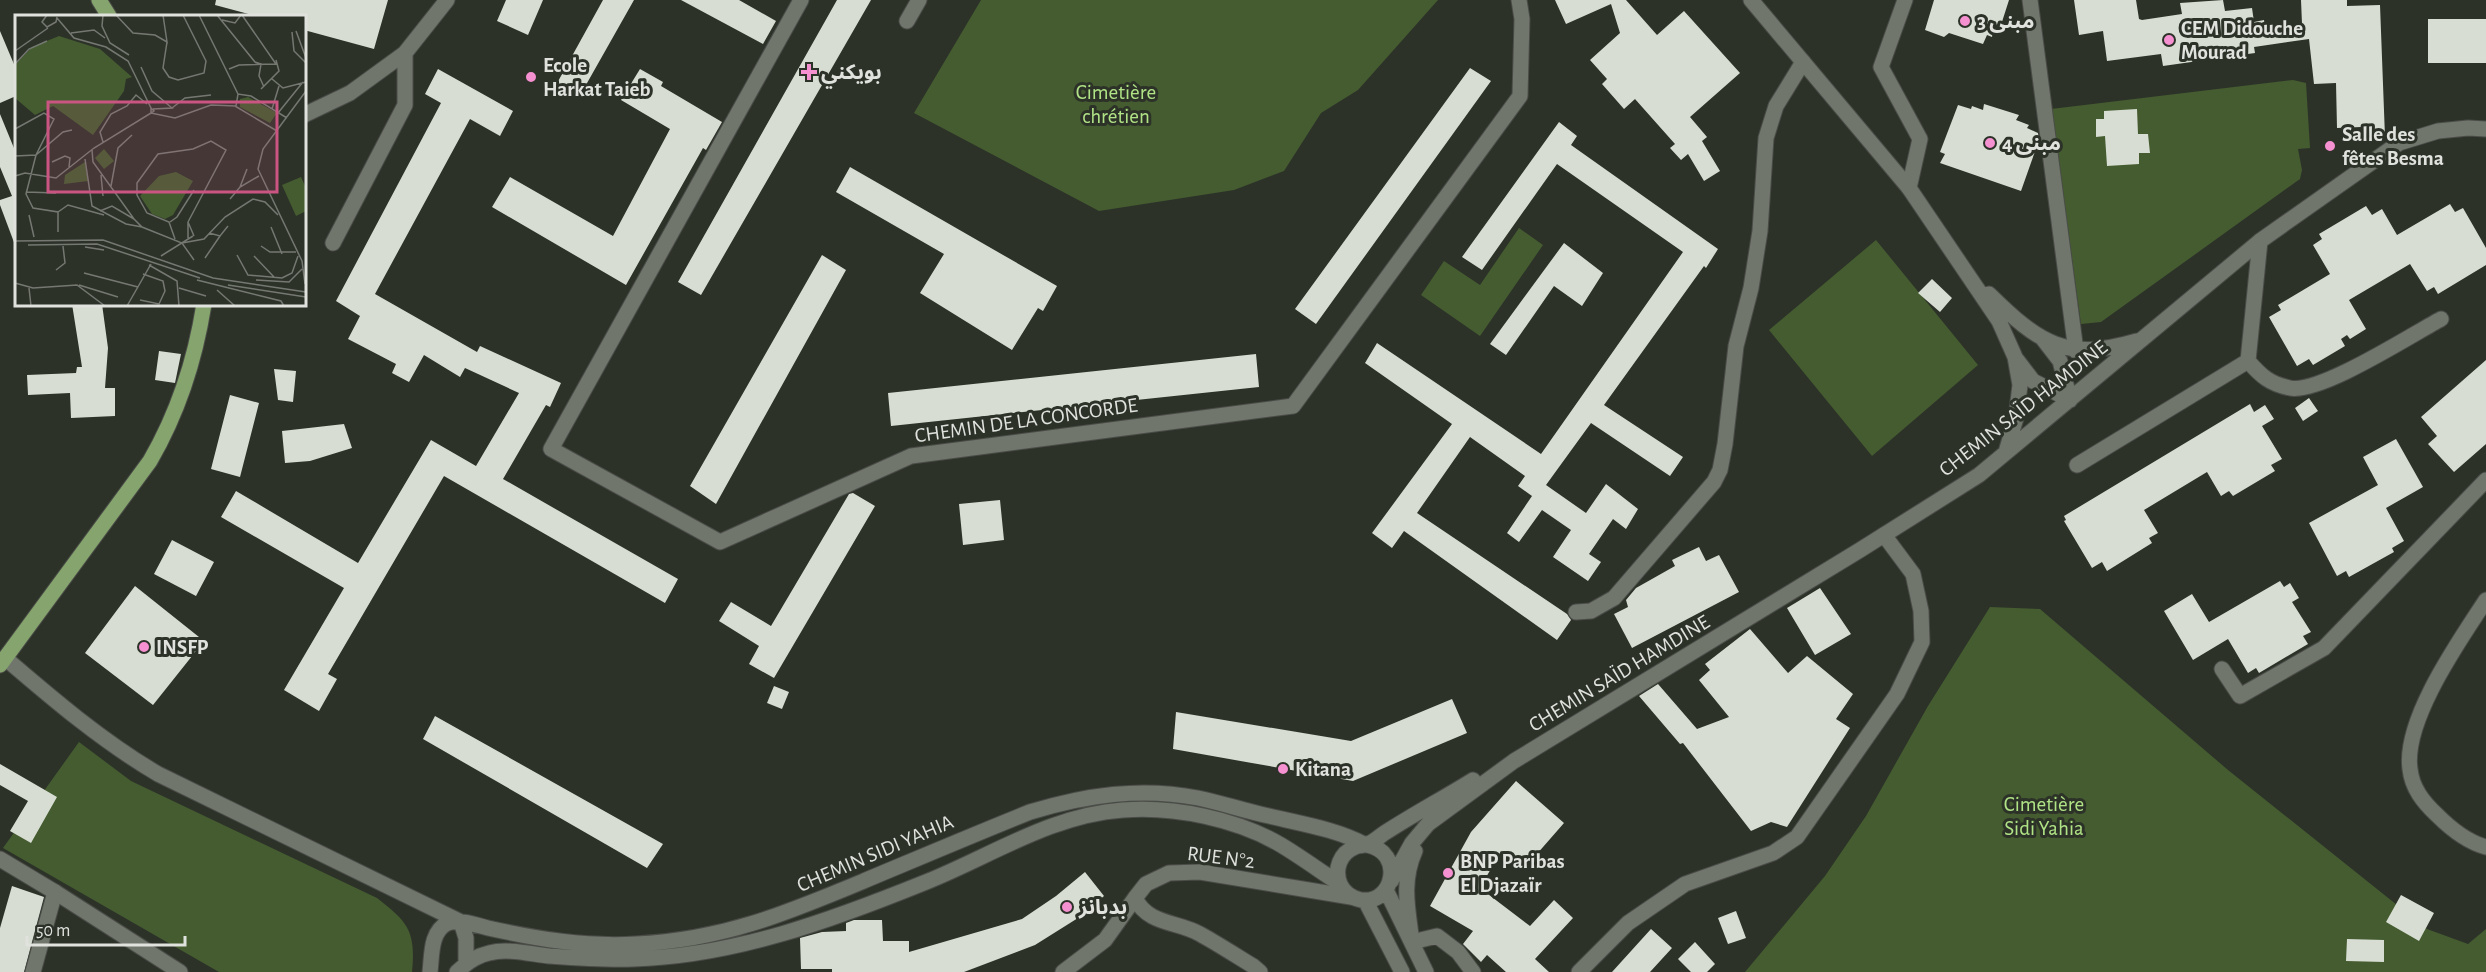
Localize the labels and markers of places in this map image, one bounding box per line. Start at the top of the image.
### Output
place label: مبنى 3 [1977,11,2034,33]
marker: مبنى 3 [1958,14,1972,28]
place label: CEM Didouche Mourad [2181,18,2303,63]
marker: CEM Didouche Mourad [2162,33,2176,47]
place label: Ecole Harkat Taieb [543,55,650,100]
place label: بويكني [821,62,882,89]
marker: بويكني [802,65,816,79]
marker: Ecole Harkat Taieb [524,70,538,84]
place label: Salle des fêtes Besma [2342,124,2444,169]
place label: مبنى 4 [2002,133,2061,155]
marker: مبنى 4 [1983,136,1997,150]
marker: Salle des fêtes Besma [2323,139,2337,153]
place label: INSFP [156,637,209,658]
marker: INSFP [137,640,151,654]
place label: Kitana [1295,759,1351,780]
marker: Kitana [1276,762,1290,776]
place label: BNP Paribas El Djazaïr [1460,851,1565,896]
marker: BNP Paribas El Djazaïr [1441,866,1455,880]
place label: بدبانز [1078,897,1127,919]
marker: بدبانز [1060,900,1074,914]

